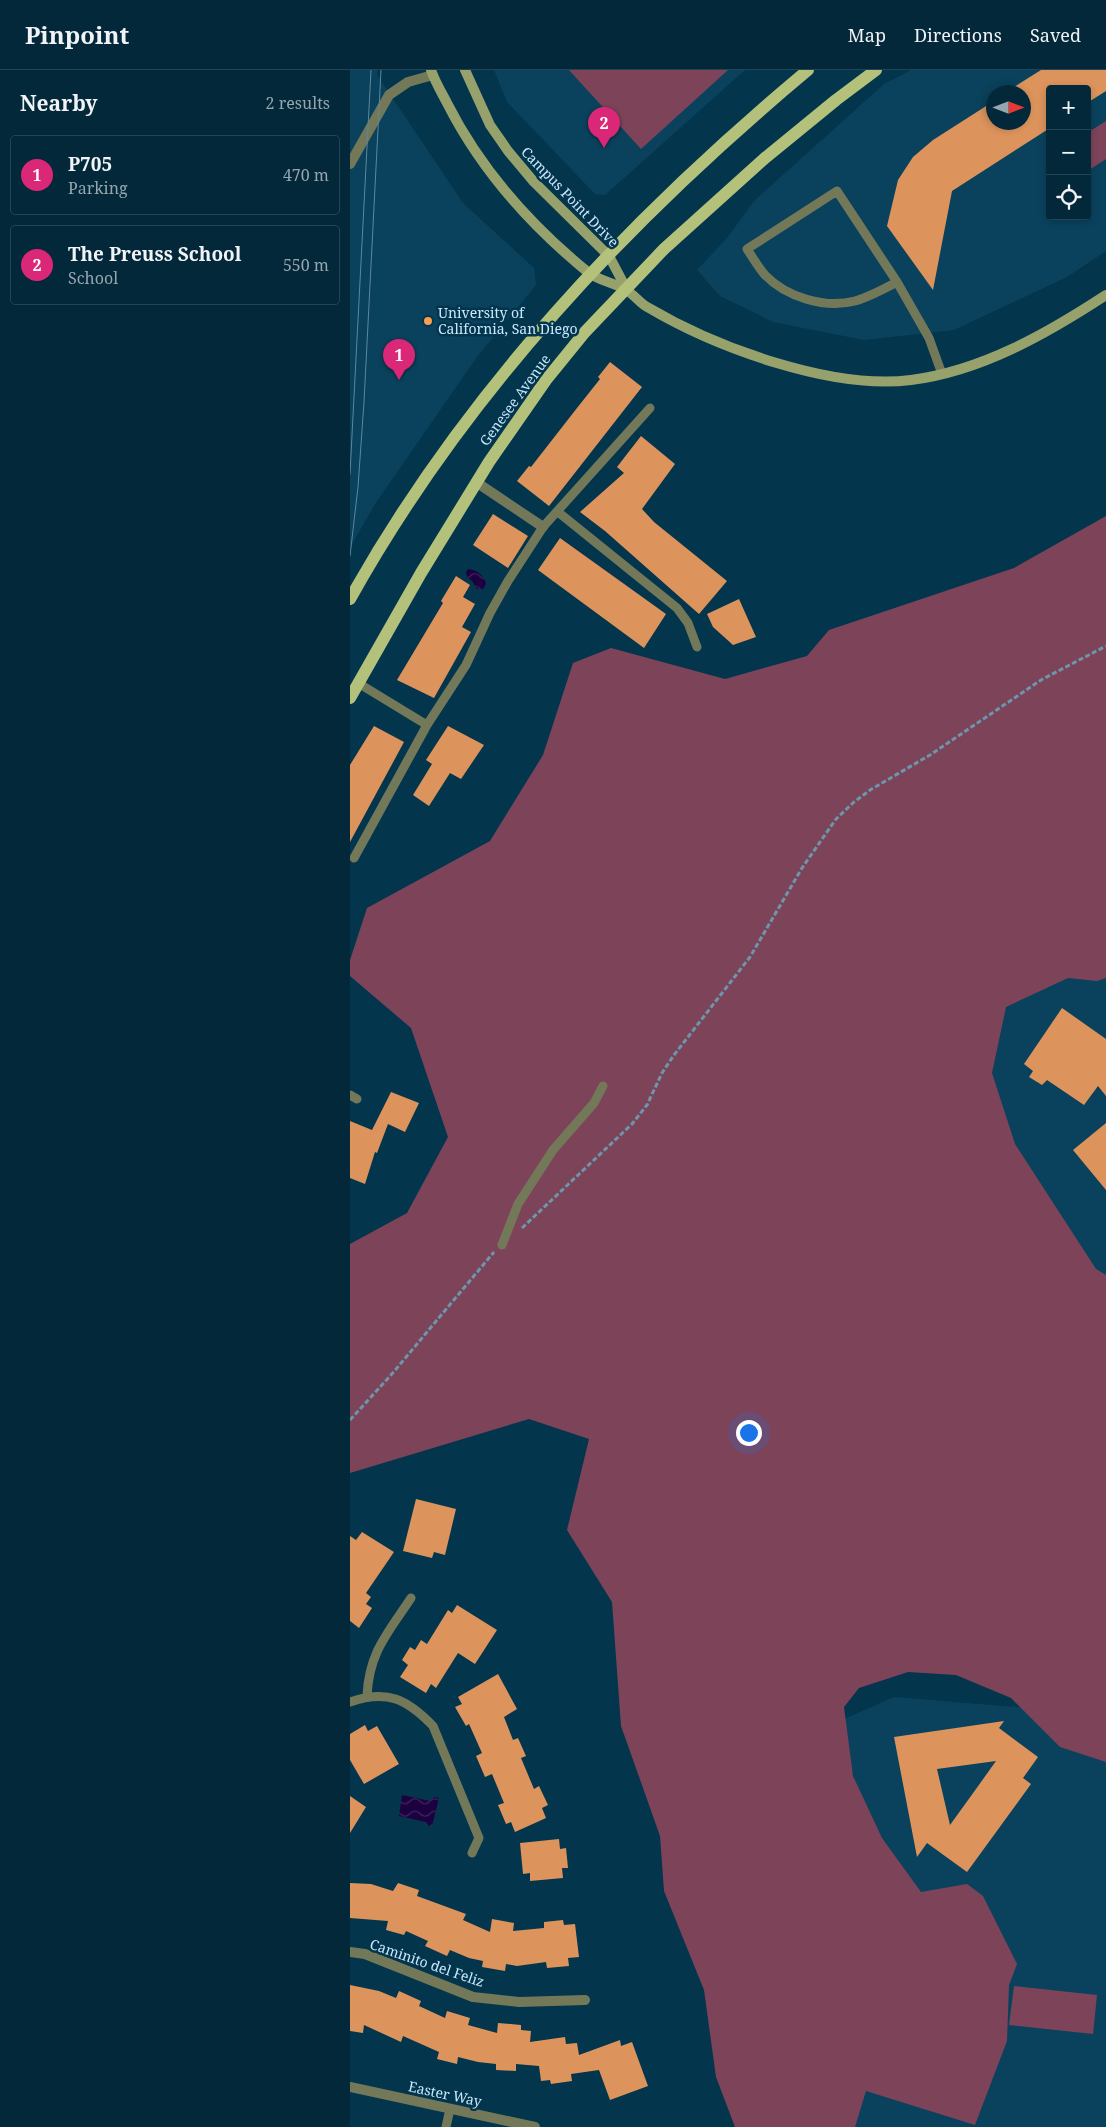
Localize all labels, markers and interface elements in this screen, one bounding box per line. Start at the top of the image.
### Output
text: Pinpoint [25,18,129,51]
text: Map [848,23,886,47]
text: Directions [914,23,1002,47]
text: Saved [1030,23,1081,47]
north arrow [986,85,1031,130]
map controls [1046,85,1091,220]
button: + [1046,85,1091,130]
text: Nearby [20,89,98,117]
text: 2 results [266,92,330,114]
pin: 2 [588,107,620,148]
button: − [1046,130,1091,175]
street label: Campus Point Drive [517,142,623,251]
text: P705 [68,151,112,177]
text: 1 [32,164,42,186]
text: 470 m [283,164,329,186]
button: locate [1046,175,1091,220]
text: Parking [68,177,128,199]
text: The Preuss School [68,241,241,267]
text: 2 [32,254,42,276]
text: 550 m [283,254,329,276]
text: School [68,267,118,289]
place label: University of California, San Diego [438,303,578,338]
marker: University of California, San Diego [422,315,434,327]
pin: 1 [383,339,415,380]
street label: Genesee Avenue [475,350,554,449]
your location [736,1420,762,1446]
street label: Caminito del Feliz [368,1934,487,1991]
street label: Easter Way [407,2076,484,2111]

